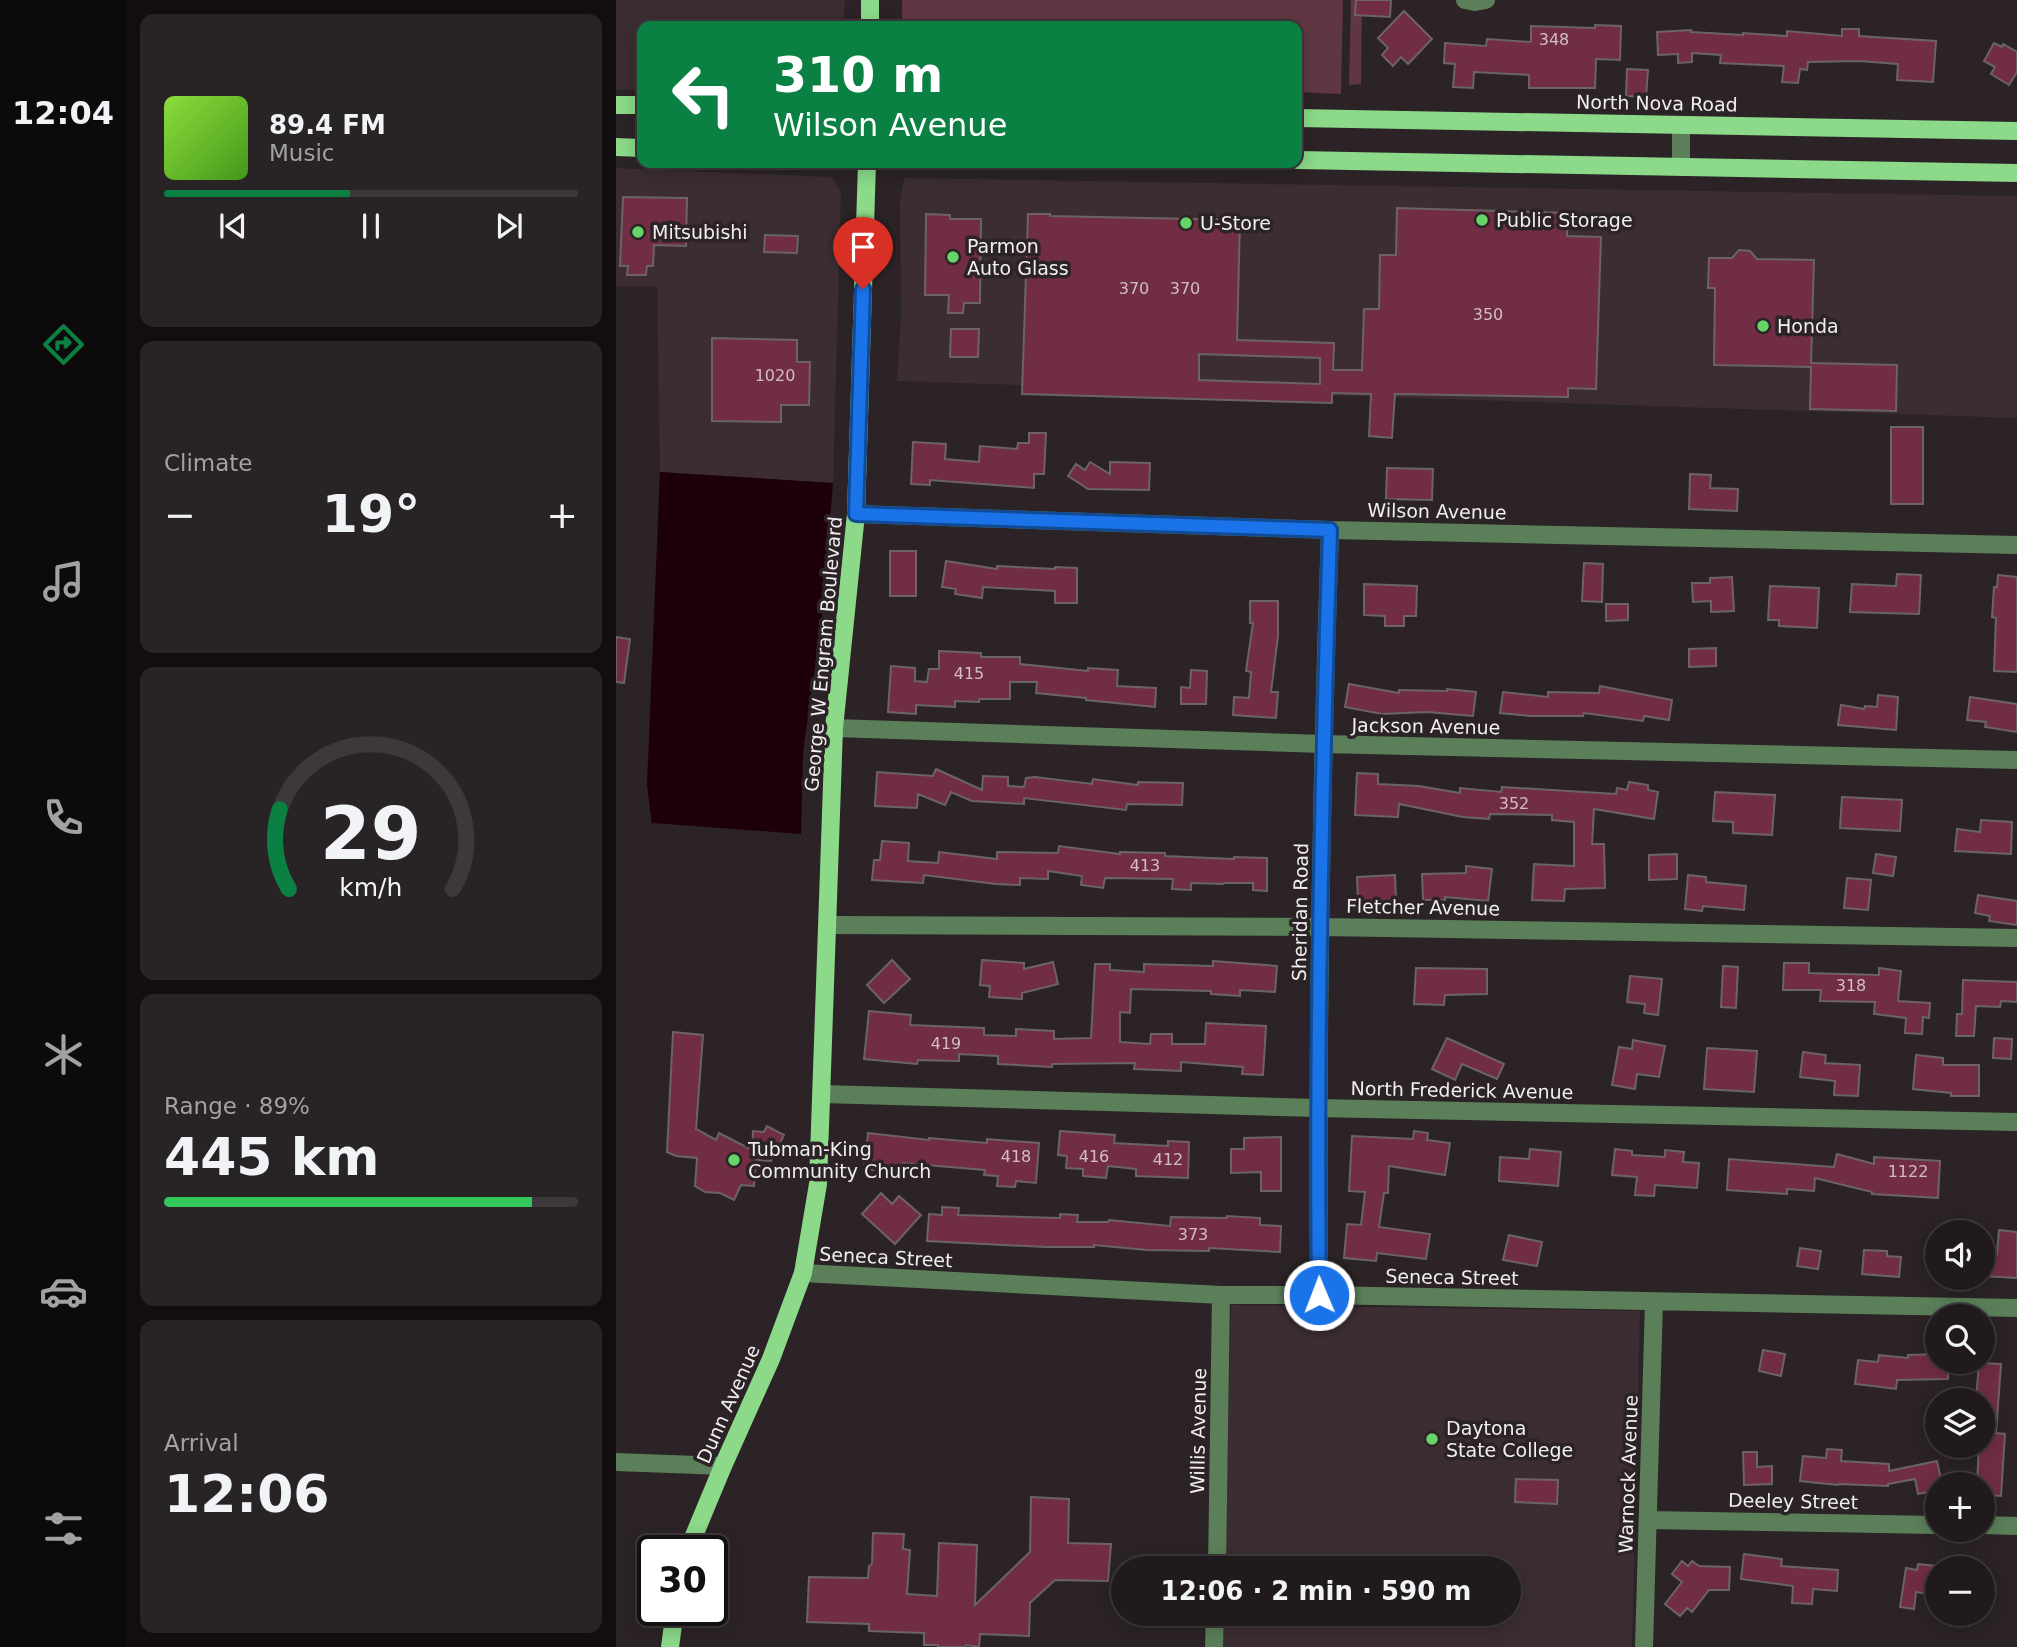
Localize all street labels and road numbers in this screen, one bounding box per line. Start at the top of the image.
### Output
street label: North Nova Road [1576,91,1738,115]
street label: Wilson Avenue [1367,499,1507,523]
street label: George W Engram Boulevard [800,515,846,793]
street label: Jackson Avenue [1350,714,1501,738]
street label: Sheridan Road [1288,843,1312,981]
street label: Fletcher Avenue [1346,895,1500,919]
street label: North Frederick Avenue [1350,1077,1574,1103]
street label: Seneca Street [819,1243,953,1271]
street label: Seneca Street [1385,1265,1519,1289]
street label: Dunn Avenue [692,1341,764,1467]
street label: Willis Avenue [1186,1368,1210,1494]
street label: Warnock Avenue [1614,1394,1642,1554]
street label: Deeley Street [1728,1489,1858,1513]

